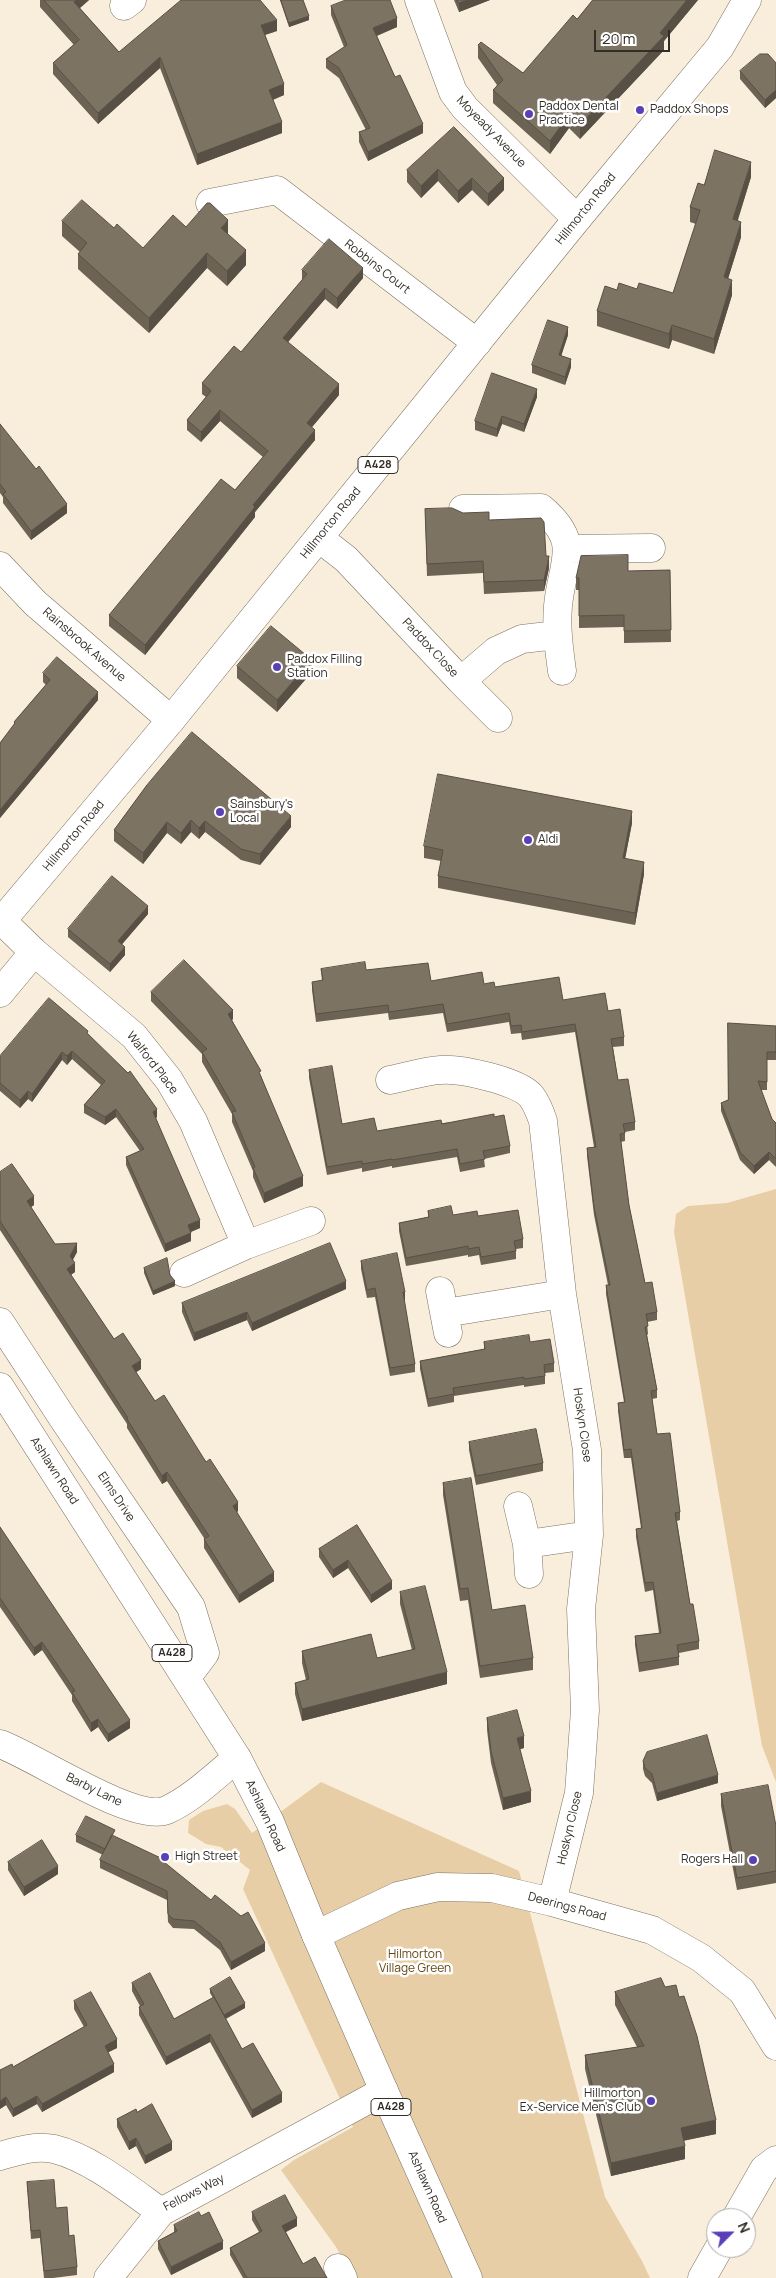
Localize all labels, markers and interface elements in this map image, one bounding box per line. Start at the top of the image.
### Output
scale bar [596,20,672,52]
text: 20 m [602,28,635,49]
street label: Moyeady Avenue [453,93,529,171]
place label: Paddox Dental Practice [539,100,619,128]
place label: Paddox Shops [650,103,729,117]
marker: Paddox Shops [634,104,646,116]
marker: Paddox Dental Practice [523,108,535,120]
street label: Hillmorton Road [553,170,619,248]
street label: Robbins Court [341,237,413,297]
road number: A428 [358,456,398,474]
street label: Hillmorton Road [298,484,364,562]
street label: Rainsbrook Avenue [40,605,128,685]
street label: Paddox Close [399,616,461,680]
place label: Paddox Filling Station [287,653,362,681]
marker: Paddox Filling Station [271,661,283,673]
street label: Hillmorton Road [40,798,108,874]
place label: Sainsbury's Local [230,798,293,826]
marker: Sainsbury's Local [214,806,226,818]
place label: Aldi [538,833,558,847]
marker: Aldi [522,834,534,846]
street label: Walford Place [123,1029,181,1097]
street label: Hoskyn Close [570,1387,594,1463]
street label: Ashlawn Road [27,1435,81,1507]
street label: Elms Drive [94,1470,138,1524]
road number: A428 [152,1645,192,1662]
street label: Barby Lane [64,1770,124,1810]
street label: Ashlawn Road [242,1778,288,1854]
street label: Hoskyn Close [555,1790,585,1866]
place label: High Street [175,1850,238,1864]
marker: High Street [159,1851,171,1863]
place label: Rogers Hall [681,1853,743,1867]
marker: Rogers Hall [747,1854,759,1866]
street label: Deerings Road [526,1890,608,1924]
park label: Hilmorton Village Green [379,1948,451,1976]
place label: Hillmorton Ex-Service Men's Club [520,2087,641,2115]
marker: Hillmorton Ex-Service Men's Club [645,2095,657,2107]
road number: A428 [371,2098,411,2116]
street label: Ashlawn Road [405,2149,449,2225]
street label: Fellows Way [161,2172,227,2214]
north arrow [706,2208,756,2258]
text: N [734,2219,755,2236]

